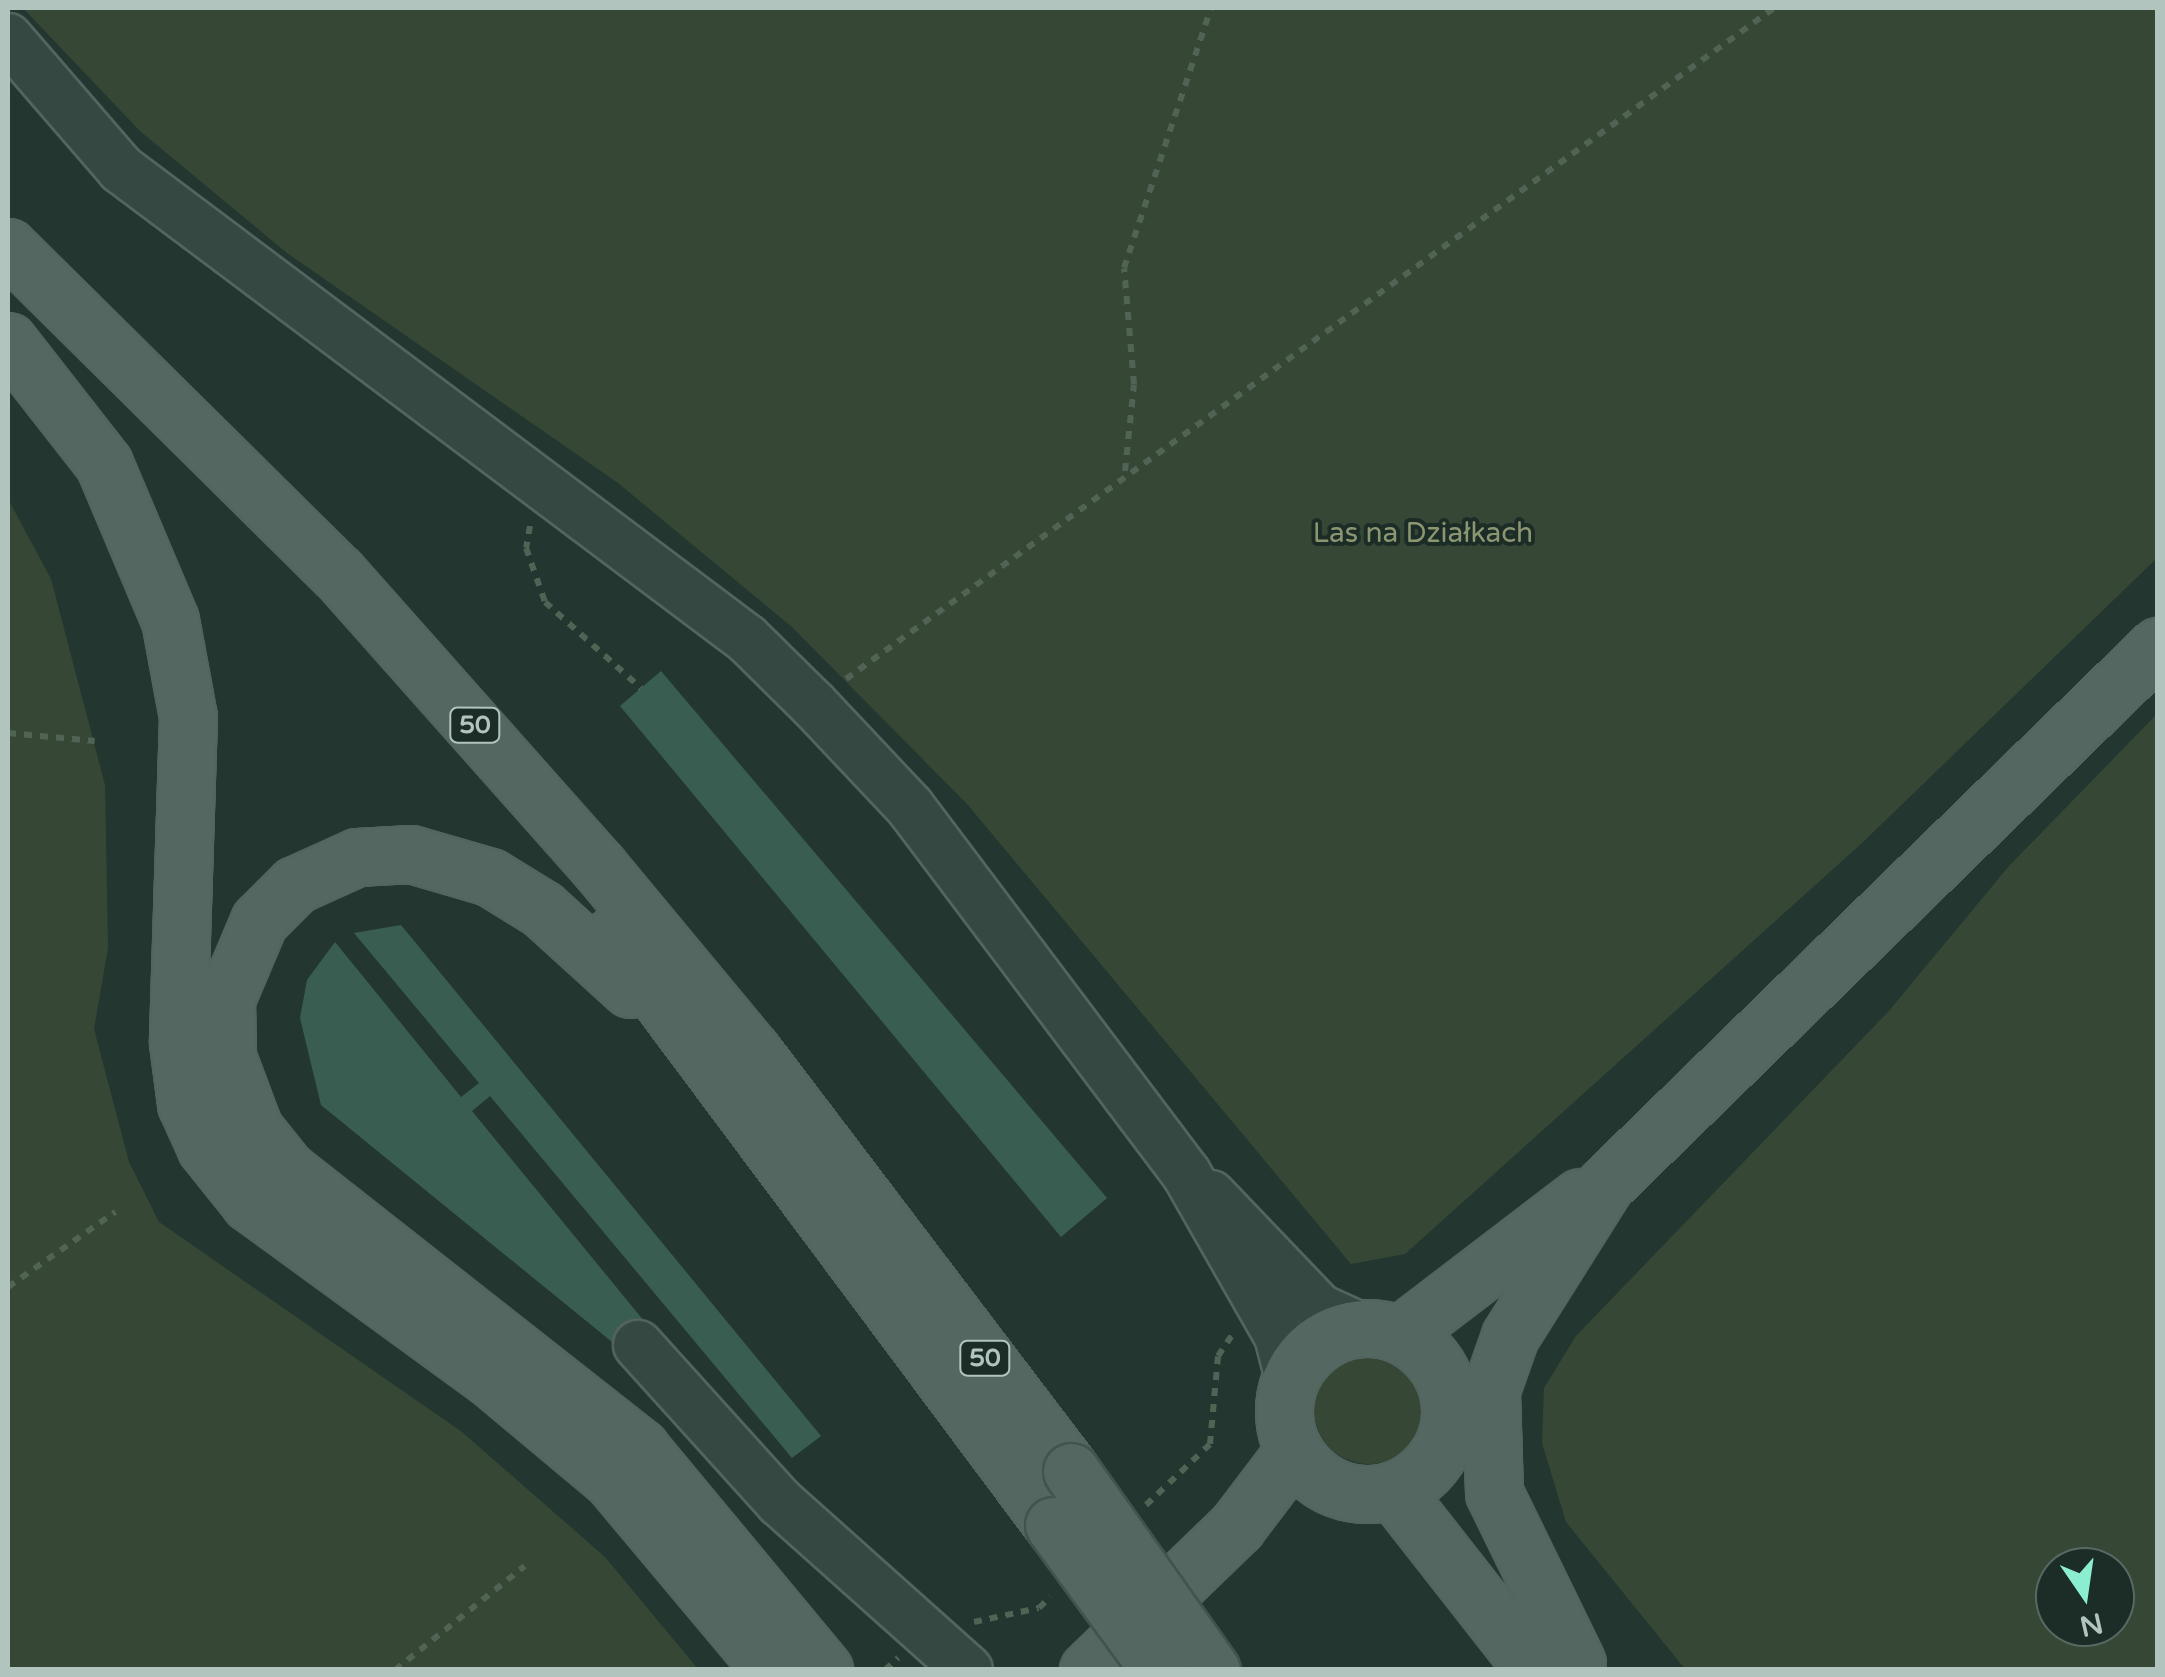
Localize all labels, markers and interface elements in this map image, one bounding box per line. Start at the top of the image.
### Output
park label: Las na Działkach [1313,516,1533,550]
road number: 50 [448,705,502,745]
road number: 50 [958,1338,1012,1378]
north arrow [2035,1547,2135,1647]
text: N [2077,1605,2106,1643]

